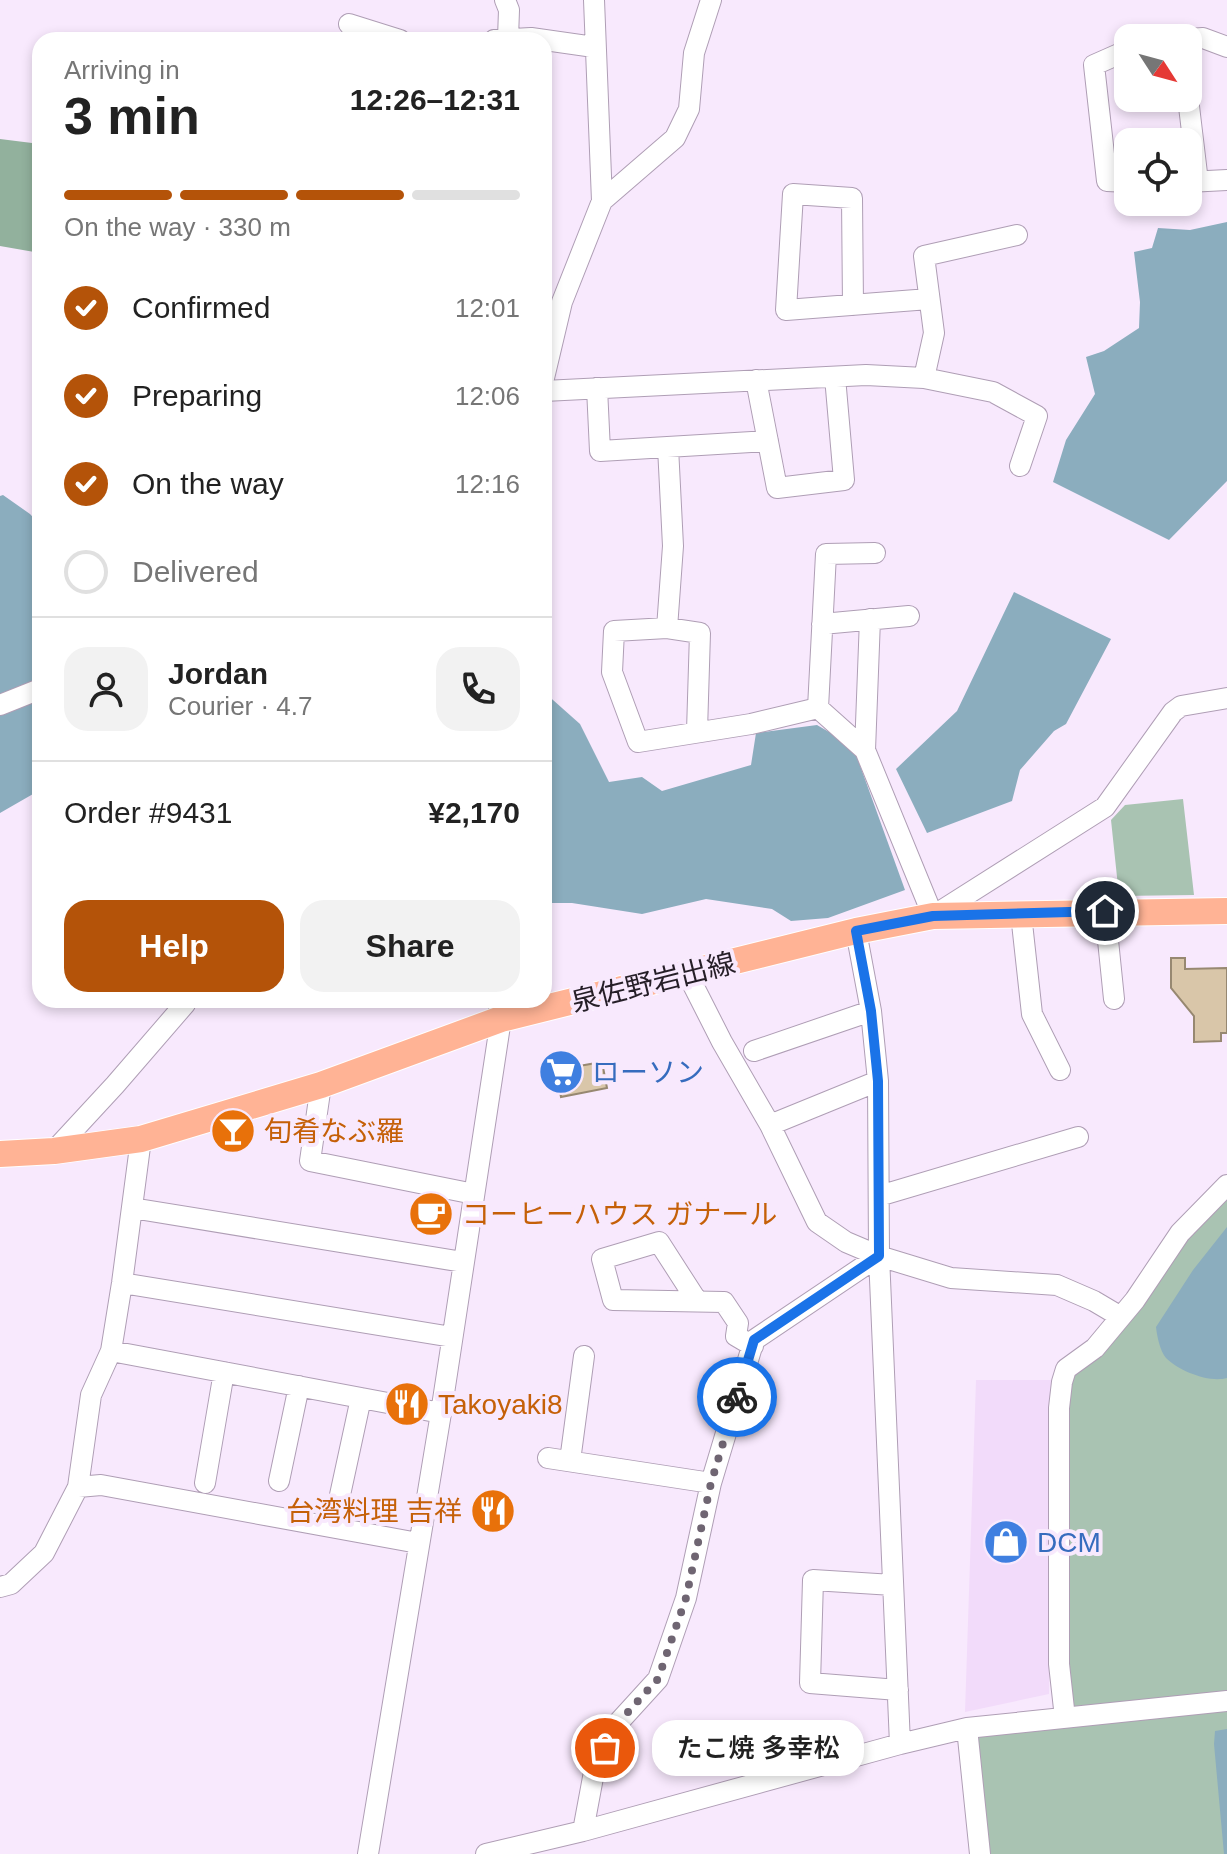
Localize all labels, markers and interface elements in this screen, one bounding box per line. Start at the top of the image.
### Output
north arrow [1114,24,1202,112]
map controls [1114,24,1202,216]
text: Arriving in [64,55,180,85]
text: 12:26–12:31 [350,83,520,116]
text: 3 min [64,87,200,145]
button: locate [1114,128,1202,216]
text: On the way · 330 m [64,212,291,242]
icon: check [64,286,108,330]
text: Confirmed [132,291,270,324]
text: 12:01 [455,293,520,323]
icon: check [64,374,108,418]
text: Preparing [132,379,262,412]
text: 12:06 [455,381,520,411]
icon: check [64,462,108,506]
text: On the way [132,467,284,500]
text: 12:16 [455,469,520,499]
text: Delivered [132,555,259,588]
button: person [64,647,148,731]
button: phone [436,647,520,731]
text: Jordan [168,657,268,690]
text: Courier · 4.7 [168,691,313,721]
text: Order #9431 [64,796,232,829]
text: ¥2,170 [428,796,520,829]
pin [1071,877,1139,945]
icon: home [1083,889,1127,933]
button: Help [64,900,284,992]
button: Share [300,900,520,992]
street label: 泉佐野岩出線 [568,947,738,1018]
supermarket icon: ローソン [537,1048,585,1096]
place label: ローソン [592,1057,704,1088]
bar icon: 旬肴なぶ羅 [209,1107,257,1155]
place label: 旬肴なぶ羅 [264,1116,404,1147]
cafe icon: コーヒーハウス ガナール [407,1190,455,1238]
place label: コーヒーハウス ガナール [462,1199,777,1230]
courier [697,1357,777,1437]
icon: bike [715,1375,759,1419]
restaurant icon: Takoyaki8 [383,1380,431,1428]
place label: Takoyaki8 [438,1389,563,1420]
restaurant icon: 台湾料理 吉祥 [469,1487,517,1535]
place label: 台湾料理 吉祥 [286,1496,462,1527]
shop icon: DCM [982,1518,1030,1566]
place label: DCM [1037,1527,1101,1558]
pin [571,1714,639,1782]
callout: たこ焼 多幸松 [653,1720,865,1776]
icon: bag [583,1726,627,1770]
text: たこ焼 多幸松 [676,1733,840,1763]

